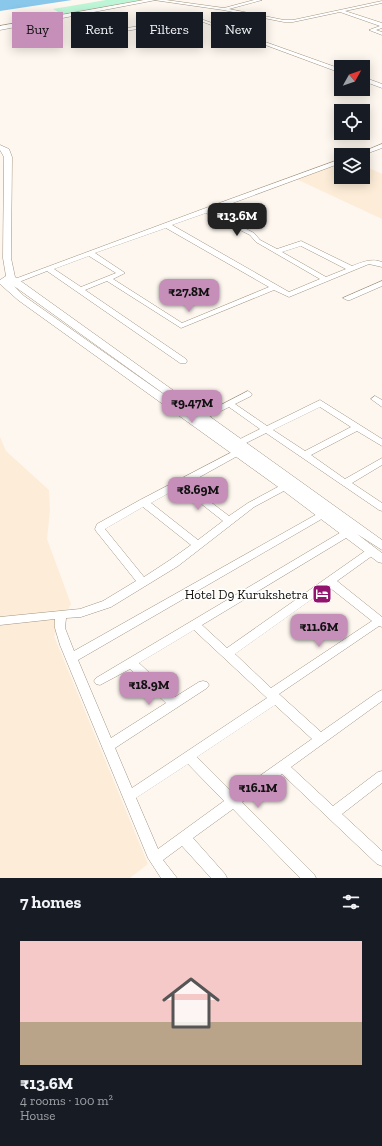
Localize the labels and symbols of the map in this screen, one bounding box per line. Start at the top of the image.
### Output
north arrow [334,60,370,96]
pin: ₹13.6M [204,203,270,237]
pin: ₹27.8M [156,279,222,313]
pin: ₹9.47M [159,390,225,424]
pin: ₹8.69M [165,477,231,511]
hotel icon: Hotel D9 Kurukshetra [311,583,333,605]
place label: Hotel D9 Kurukshetra [185,587,309,602]
pin: ₹11.6M [286,614,352,648]
pin: ₹18.9M [116,672,182,706]
pin: ₹16.1M [225,775,291,809]

